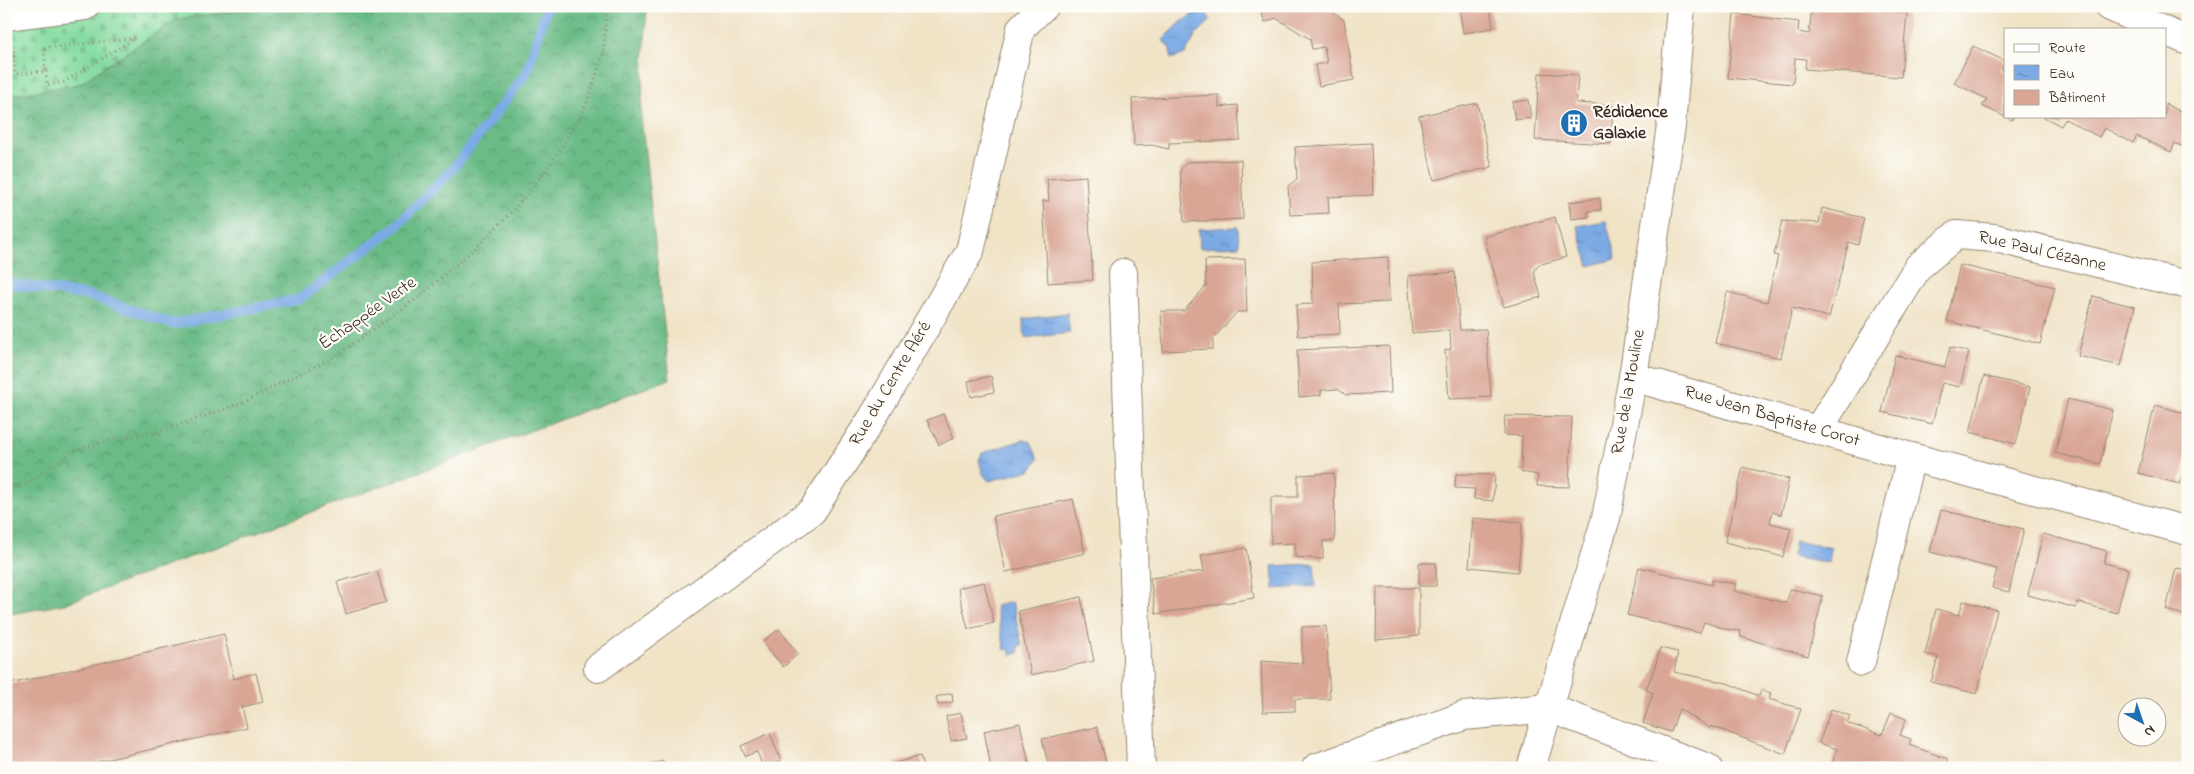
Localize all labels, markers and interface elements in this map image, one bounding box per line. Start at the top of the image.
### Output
legend [2004,28,2166,118]
text: Route [2049,37,2086,59]
text: Eau [2049,63,2075,85]
text: Bâtiment [2048,87,2106,109]
place label: Rédidence Galaxie [1593,100,1668,147]
building icon: Rédidence Galaxie [1559,108,1589,138]
street label: Rue Paul Cézanne [1975,225,2109,280]
street label: Échappée Verte [314,270,423,357]
street label: Rue du Centre Aéré [843,316,939,451]
street label: Rue de la Mouline [1605,327,1653,457]
street label: Rue Jean Baptiste Corot [1681,379,1863,455]
north arrow [2116,696,2166,746]
text: N [2139,720,2160,742]

